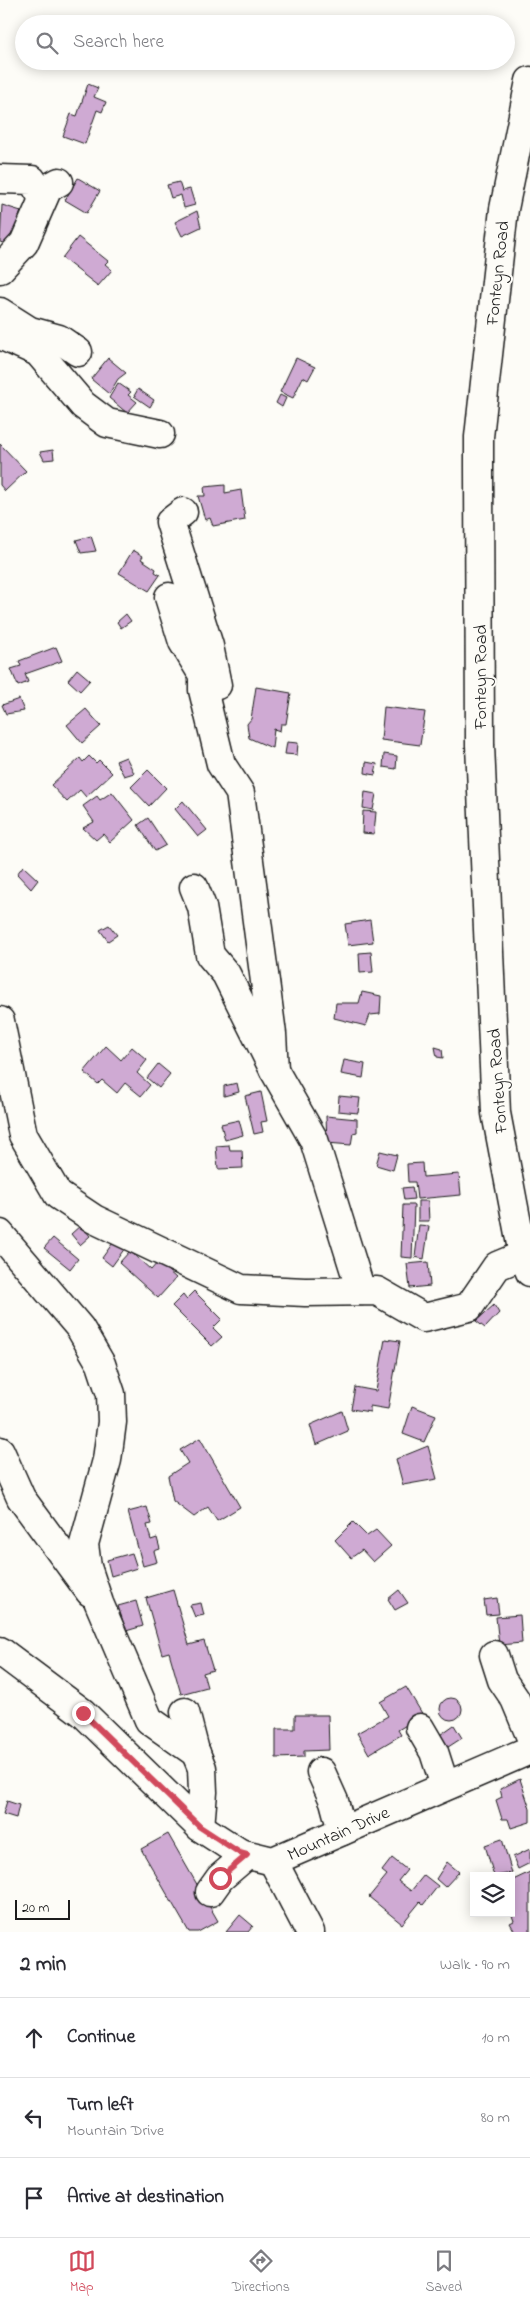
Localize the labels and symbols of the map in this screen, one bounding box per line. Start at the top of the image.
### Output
street label: Fonteyn Road [480,220,517,328]
street label: Fonteyn Road [469,625,495,730]
street label: Fonteyn Road [482,1028,516,1135]
route end [72,1702,95,1725]
street label: Mountain Drive [284,1800,395,1869]
route start [209,1867,232,1890]
scale bar [15,1897,70,1920]

